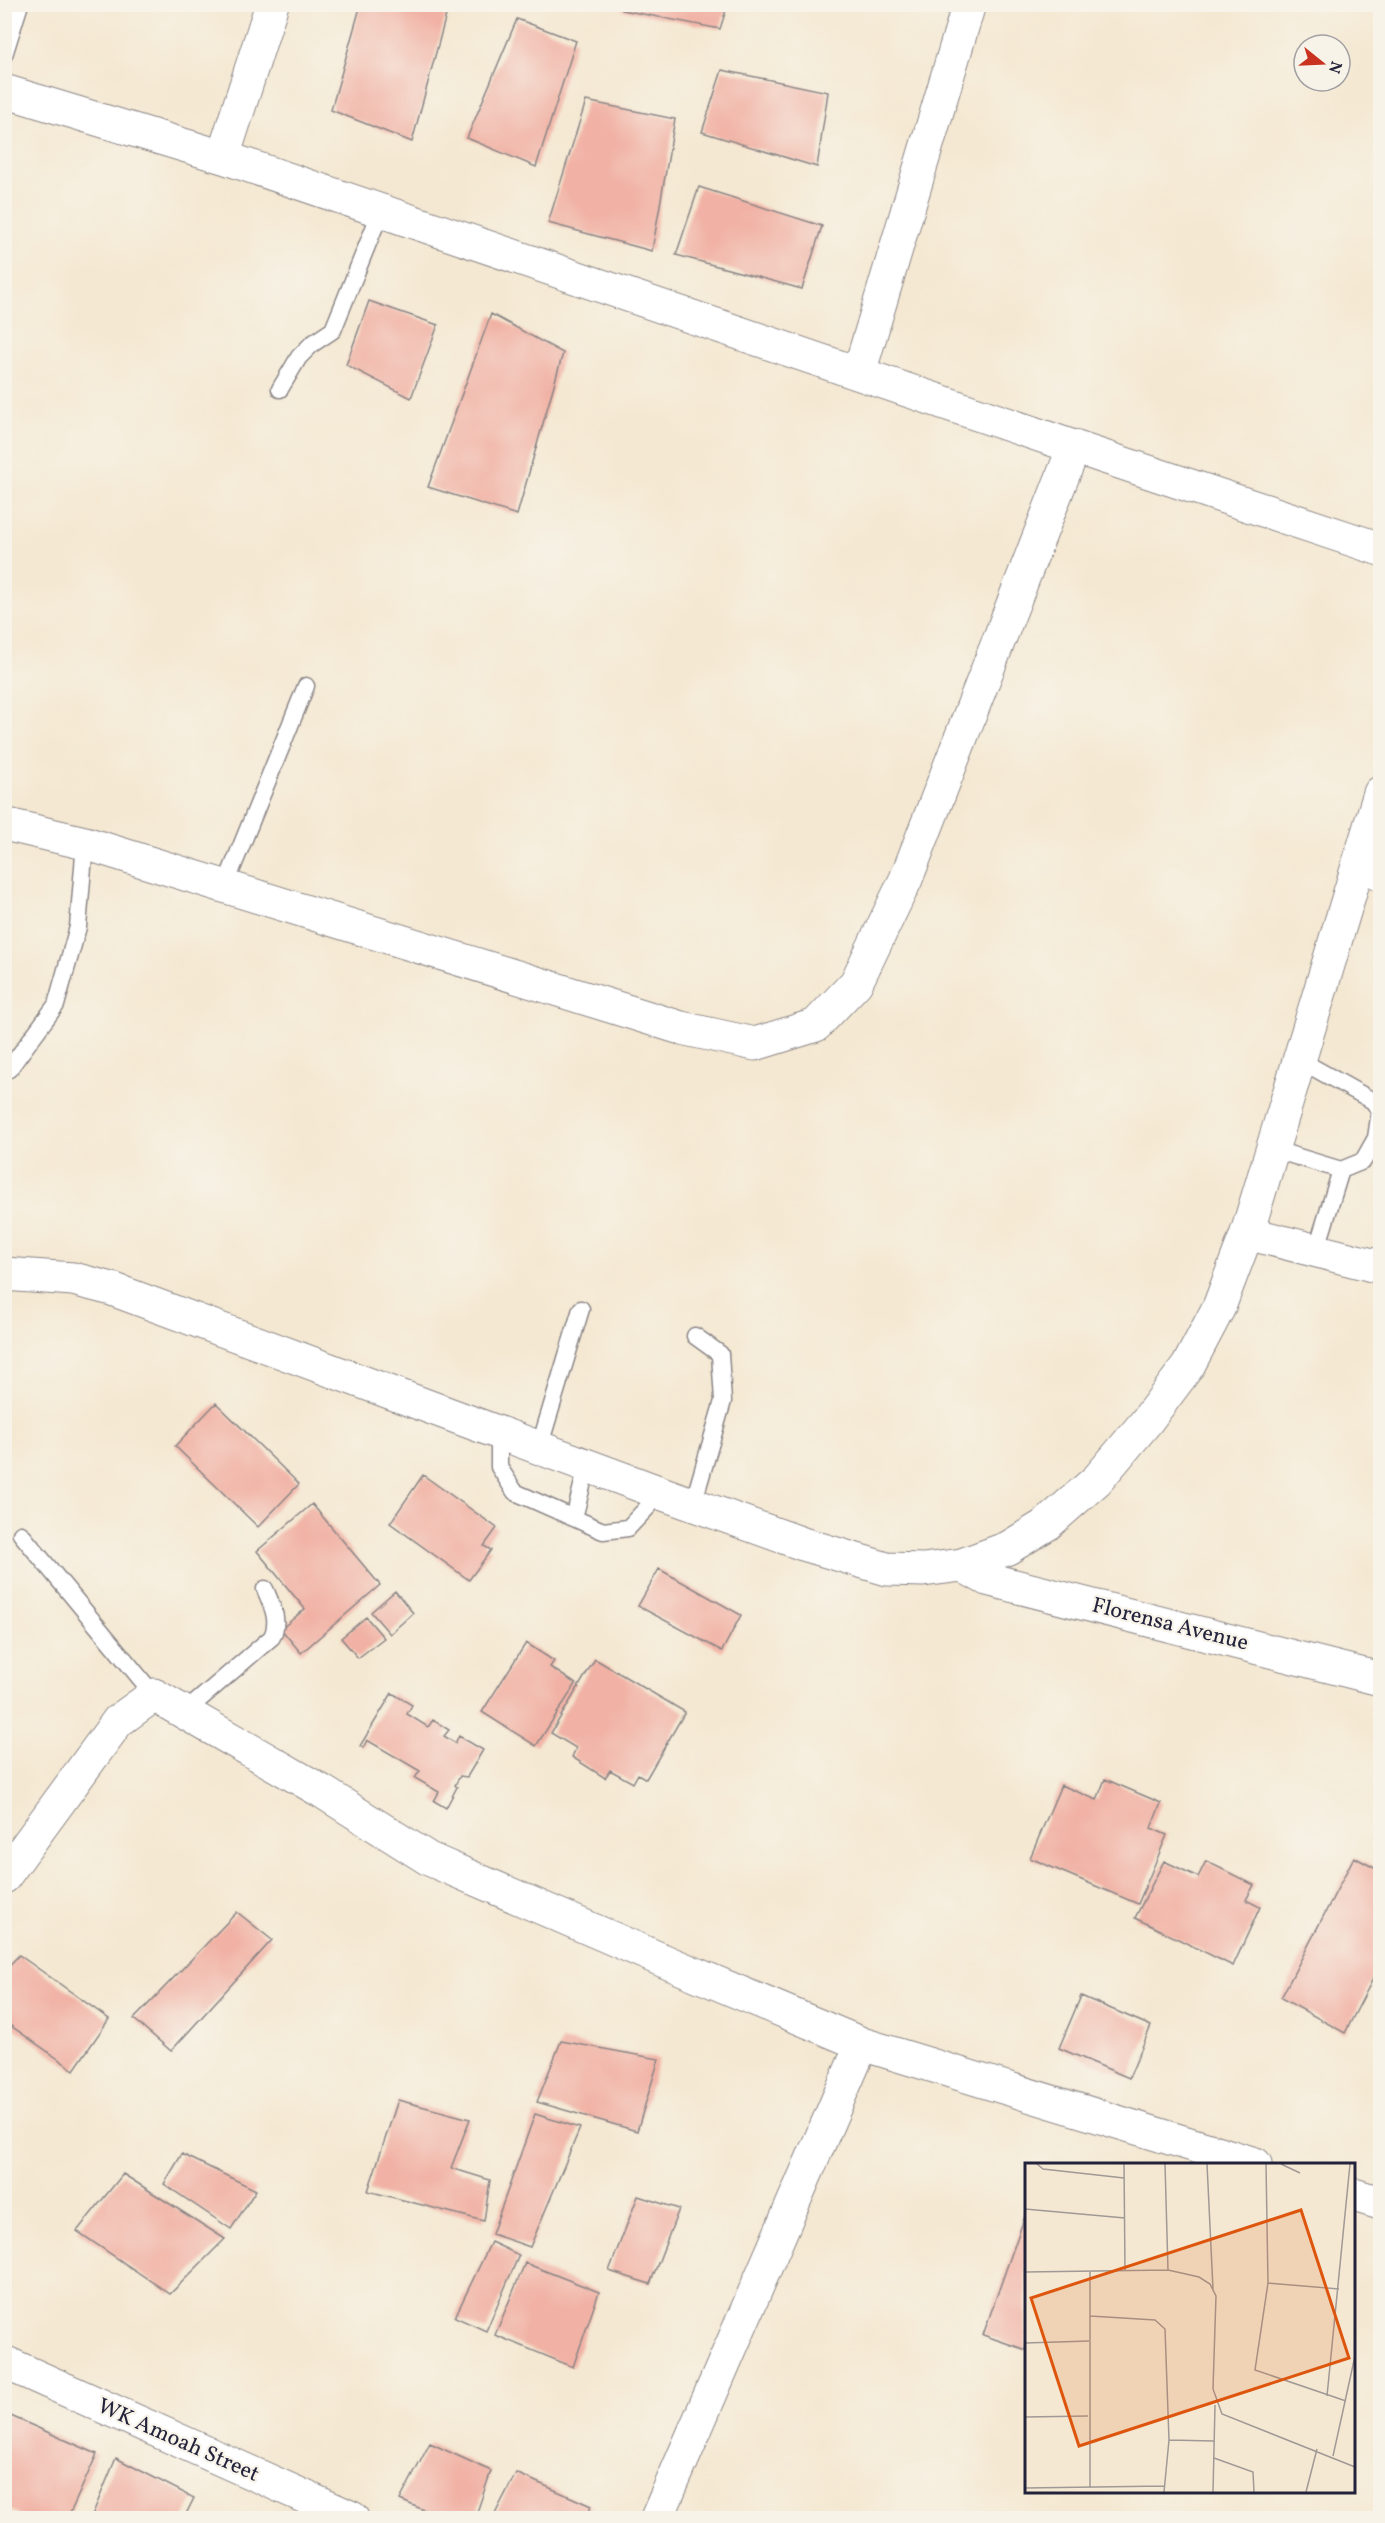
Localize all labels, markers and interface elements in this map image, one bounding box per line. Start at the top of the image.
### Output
north arrow [1292,33,1352,93]
text: N [1322,58,1347,76]
street label: Florensa Avenue [1089,1591,1251,1659]
inset map [1025,2163,1355,2493]
street label: WK Amoah Street [92,2391,264,2491]

